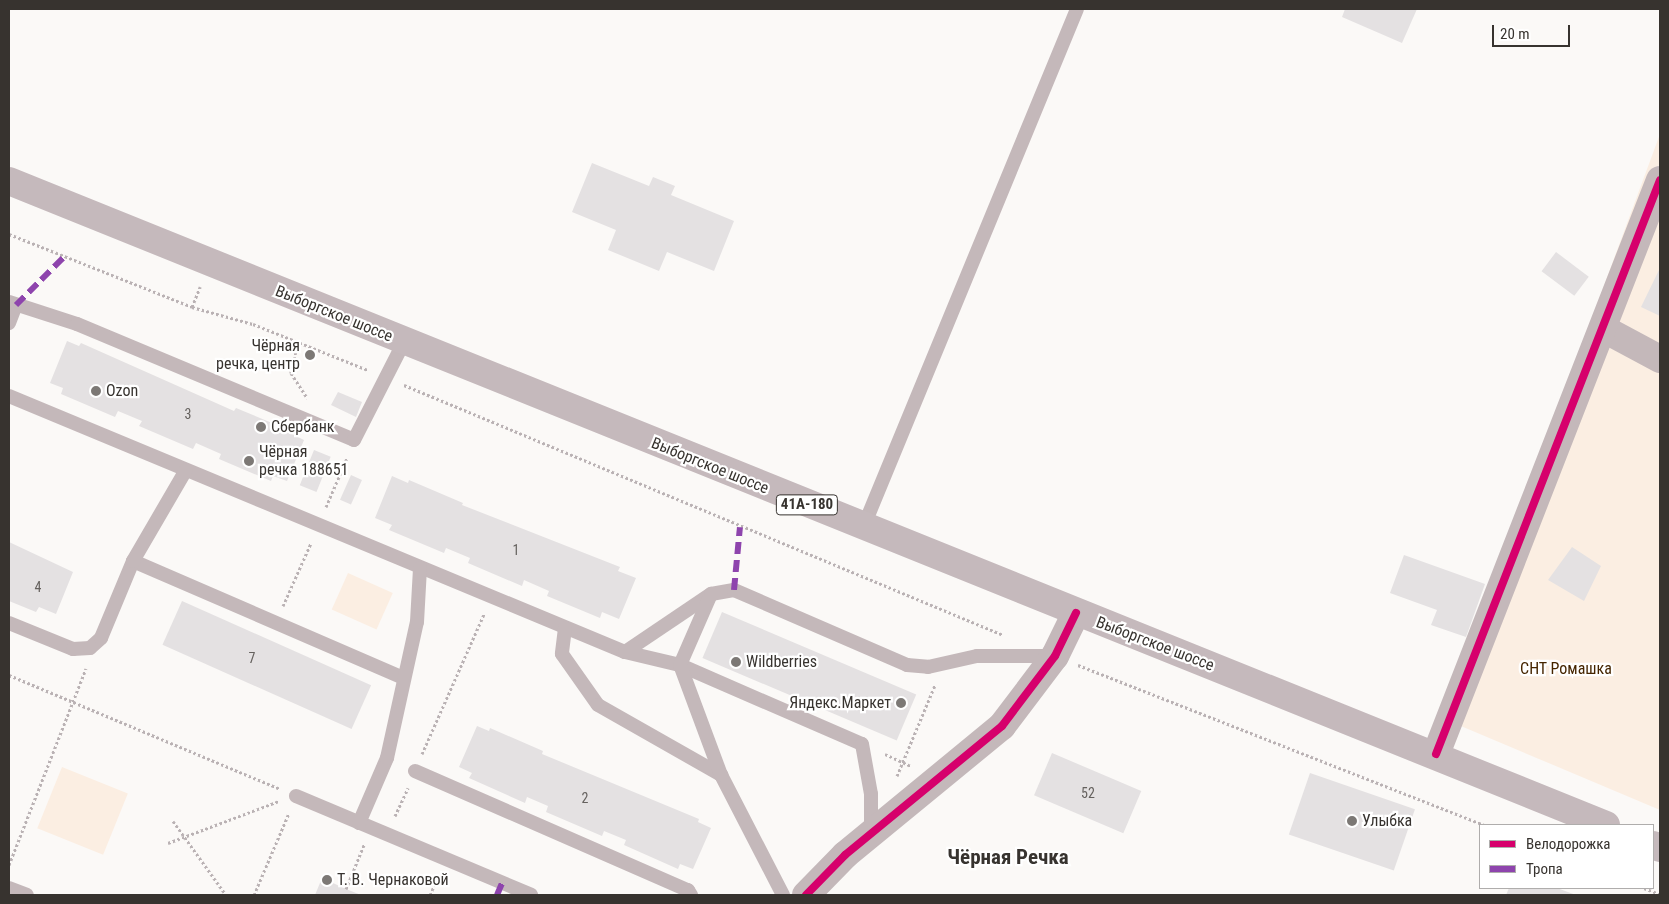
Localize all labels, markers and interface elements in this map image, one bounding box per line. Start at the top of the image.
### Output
scale bar [1494,15,1572,47]
text: 20 m [1500,25,1530,43]
street label: Выборгское шоссе [273,282,395,346]
place label: Чёрная речка, центр [216,336,300,374]
marker: Чёрная речка, центр [304,349,316,361]
place label: Ozon [106,381,138,401]
marker: Ozon [90,385,102,397]
house number: 3 [185,406,191,422]
place label: Сбербанк [271,417,334,437]
marker: Сбербанк [255,421,267,433]
street label: Выборгское шоссе [649,434,771,498]
place label: Чёрная речка 188651 [259,442,348,480]
marker: Чёрная речка 188651 [243,455,255,467]
road number: 41А-180 [776,492,838,518]
house number: 1 [513,542,519,558]
house number: 4 [35,579,41,595]
street label: Выборгское шоссе [1093,613,1217,675]
house number: 7 [249,650,255,666]
place label: Wildberries [746,652,817,672]
marker: Wildberries [730,656,742,668]
park label: СНТ Ромашка [1520,659,1612,679]
place label: Яндекс.Маркет [789,693,891,713]
marker: Яндекс.Маркет [895,697,907,709]
house number: 52 [1081,785,1095,801]
house number: 2 [582,790,588,806]
place label: Улыбка [1362,811,1412,831]
marker: Улыбка [1346,815,1358,827]
legend [1479,824,1654,889]
text: Велодорожка [1526,835,1611,853]
district label: Чёрная Речка [947,844,1069,870]
text: Тропа [1526,860,1563,878]
place label: Т. В. Чернаковой [337,870,449,890]
marker: Т. В. Чернаковой [321,874,333,886]

